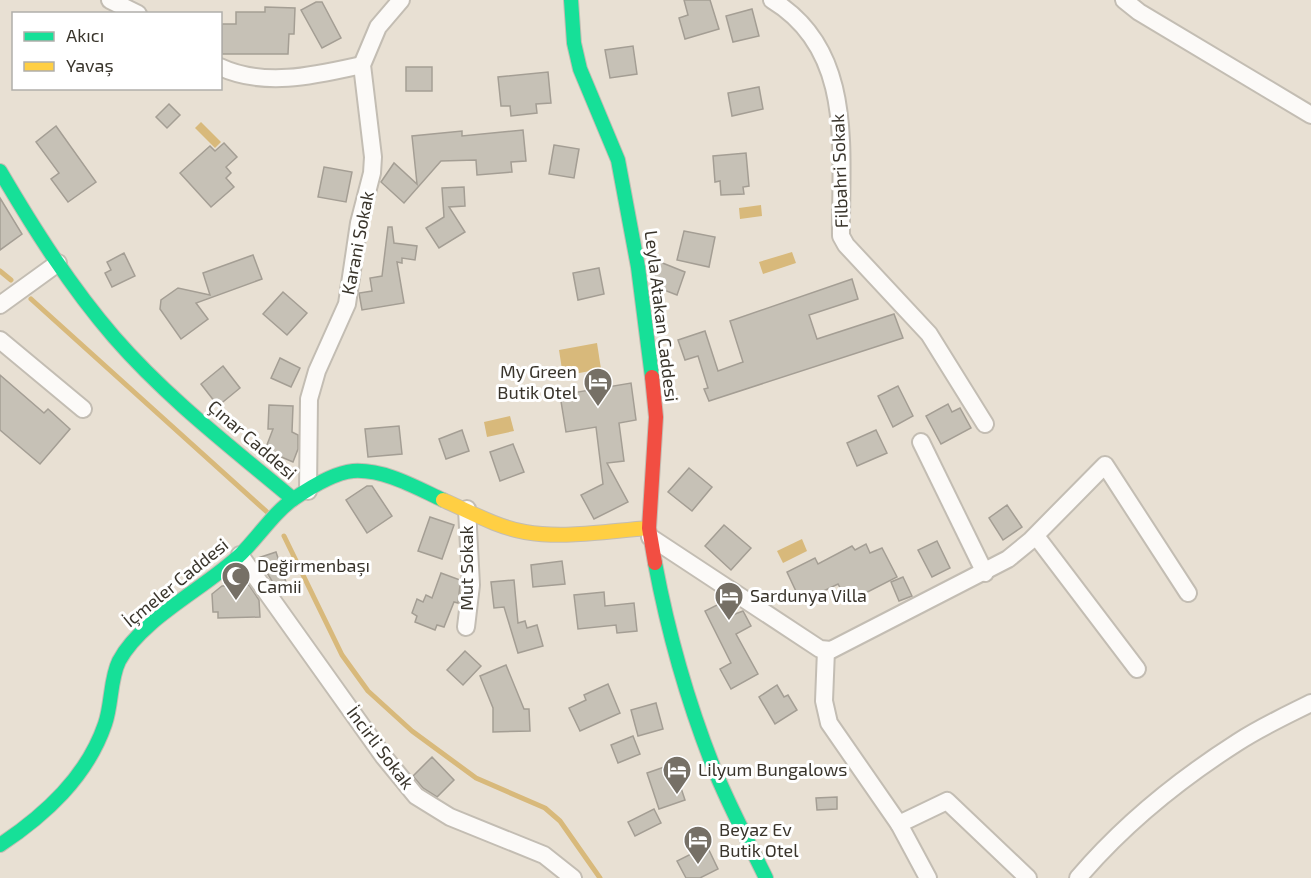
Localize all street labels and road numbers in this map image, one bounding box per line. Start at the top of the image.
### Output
street label: Filbahri Sokak [826,114,852,229]
street label: Karani Sokak [336,189,378,296]
street label: Leyla Atakan Caddesi [641,229,683,403]
street label: Çınar Caddesi [203,395,301,484]
street label: Mut Sokak [455,525,477,611]
street label: İçmeler Caddesi [118,533,233,632]
street label: İncirli Sokak [343,702,419,793]

